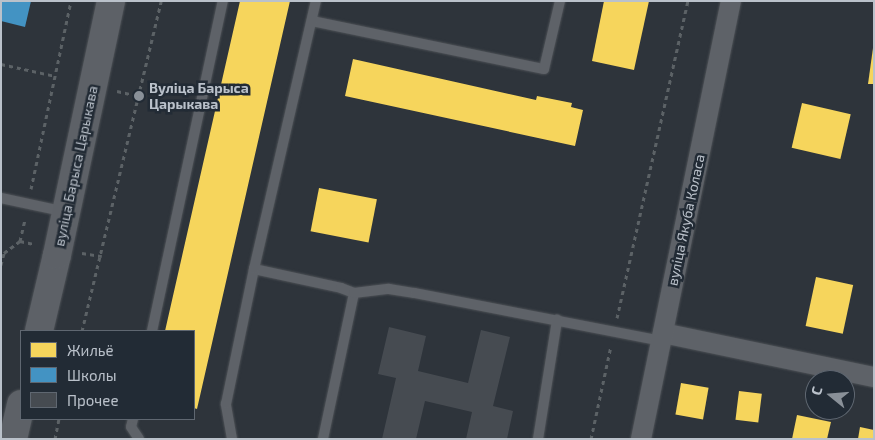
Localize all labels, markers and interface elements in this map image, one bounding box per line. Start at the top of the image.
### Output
place label: Вуліца Барыса Царыкава [149,80,249,112]
street label: вуліца Барыса Царыкава [51,84,101,248]
marker: Вуліца Барыса Царыкава [133,90,145,102]
street label: вуліца Якуба Коласа [664,153,708,287]
legend [20,330,195,420]
text: Жильё [67,341,114,359]
text: Школы [67,366,117,384]
north arrow [805,370,855,420]
text: С [807,384,825,397]
text: Прочее [67,391,119,409]

